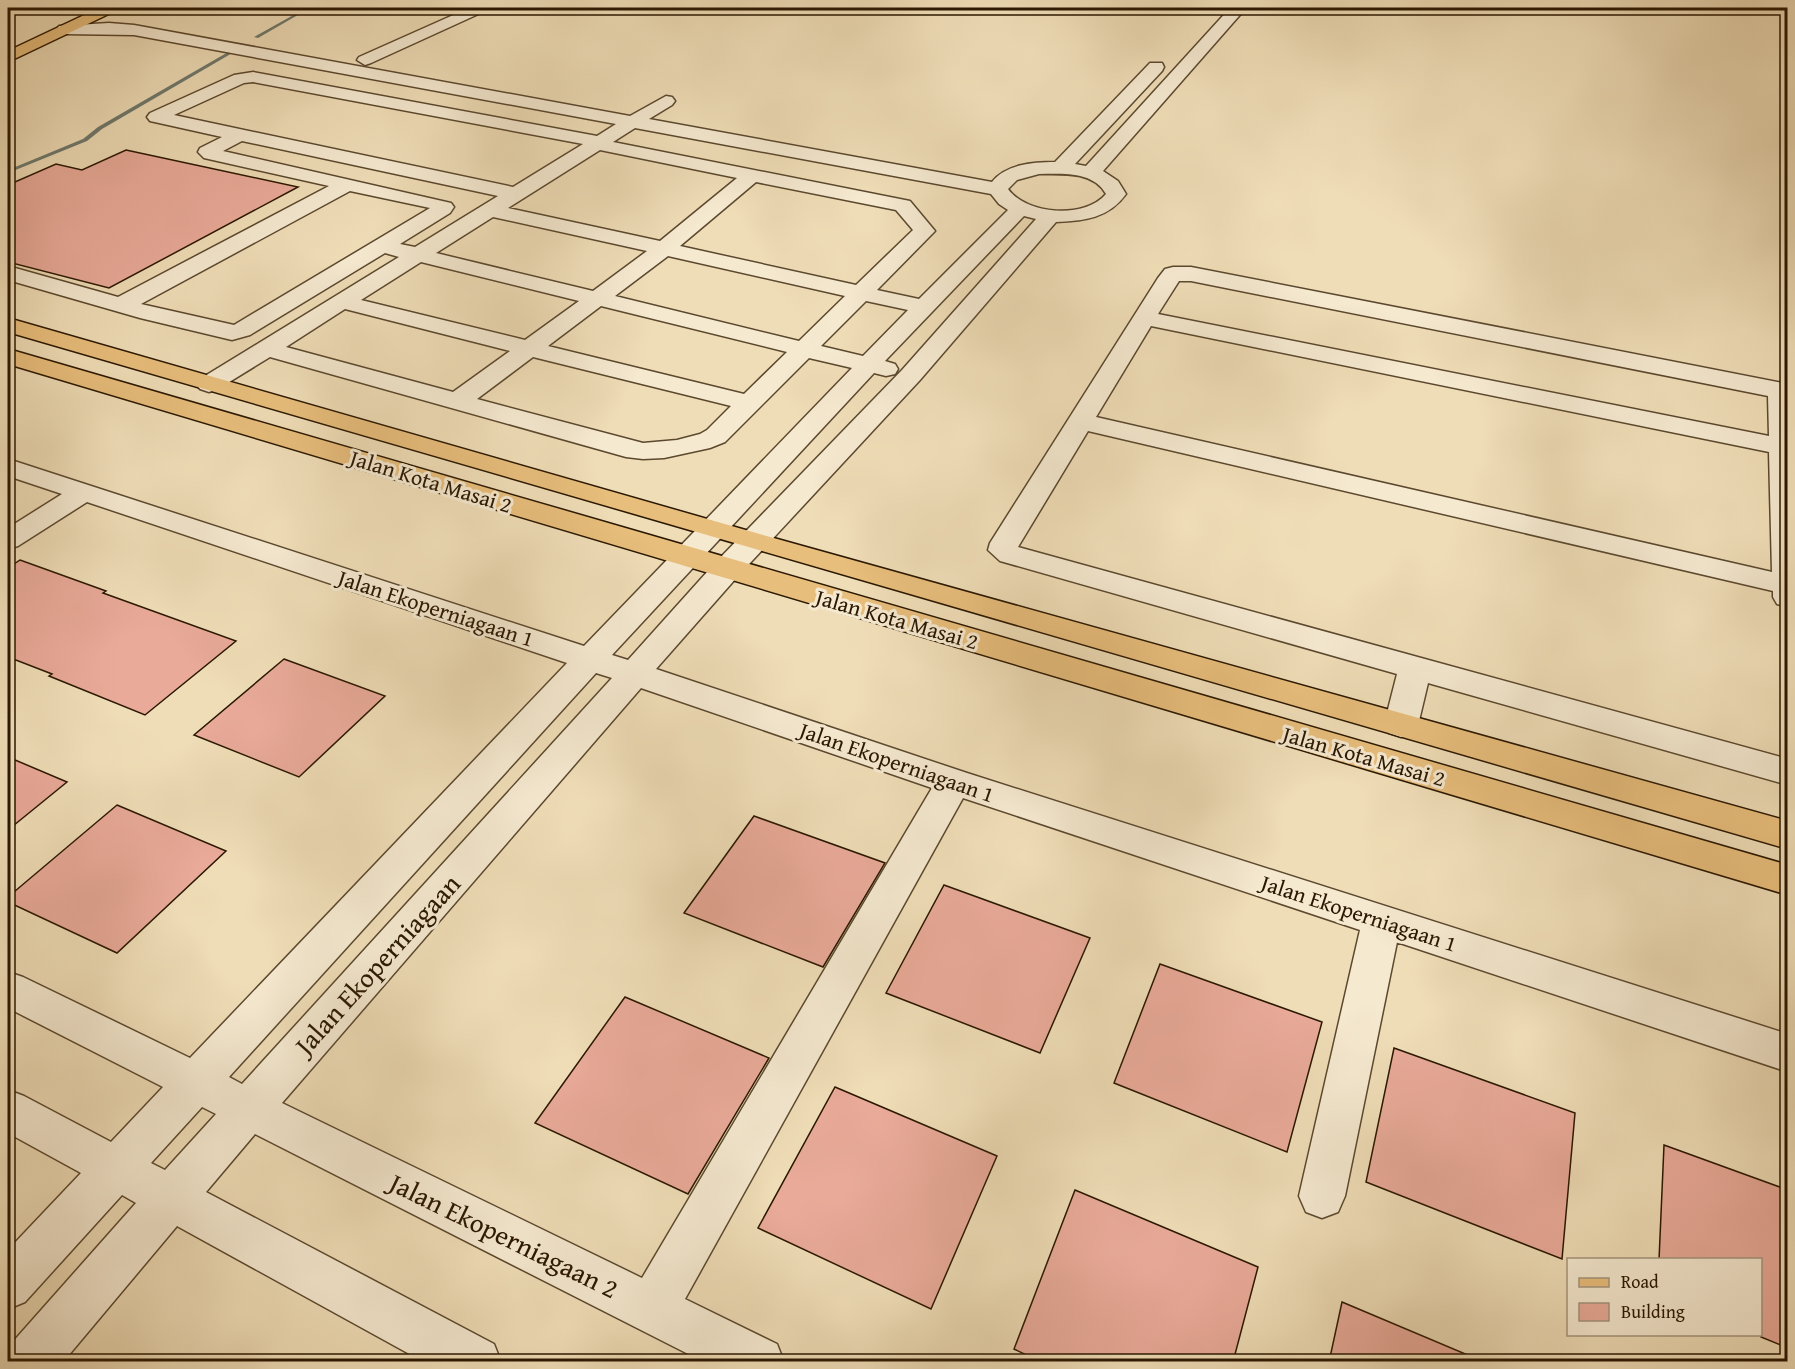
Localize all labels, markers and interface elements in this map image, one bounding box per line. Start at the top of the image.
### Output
street label: Jalan Kota Masai 2 [343,440,516,521]
street label: Jalan Ekoperniagaan 1 [331,560,538,655]
street label: Jalan Kota Masai 2 [809,580,982,657]
street label: Jalan Ekoperniagaan 1 [793,713,999,810]
street label: Jalan Kota Masai 2 [1276,717,1449,794]
street label: Jalan Ekoperniagaan [283,865,469,1066]
street label: Jalan Ekoperniagaan 1 [1254,865,1461,960]
street label: Jalan Ekoperniagaan 2 [380,1161,625,1308]
legend [1567,1258,1762,1336]
text: Road [1621,1268,1659,1295]
text: Building [1621,1298,1685,1325]

